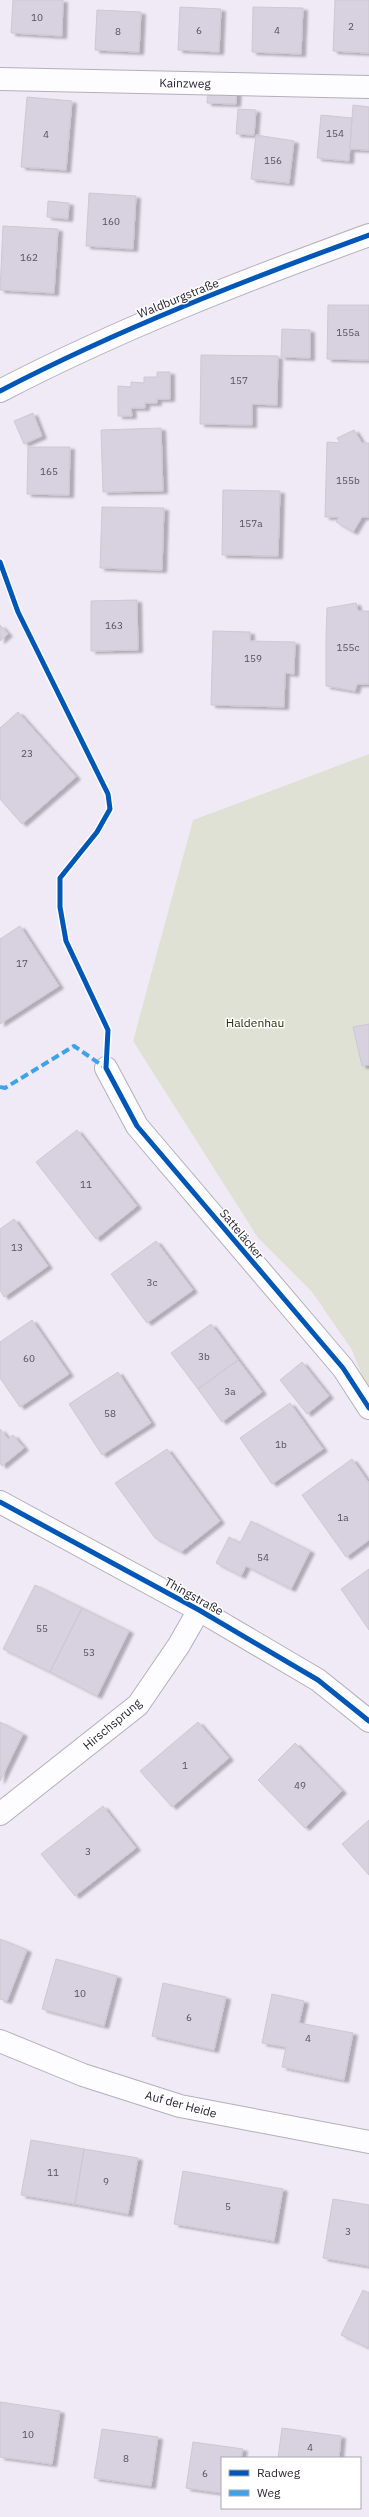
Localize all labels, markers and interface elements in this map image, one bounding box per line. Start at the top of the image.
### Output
house number: 10 [31,11,43,24]
house number: 2 [348,20,354,33]
house number: 6 [196,24,202,37]
house number: 4 [274,24,280,37]
house number: 8 [115,25,121,38]
street label: Kainzweg [159,75,211,91]
house number: 154 [326,127,344,140]
house number: 4 [43,128,49,141]
house number: 156 [264,154,282,167]
house number: 160 [102,215,120,228]
house number: 162 [20,251,38,264]
street label: Waldburgstraße [135,275,221,321]
house number: 155a [336,326,360,339]
house number: 157 [230,374,248,387]
house number: 165 [40,465,58,478]
house number: 155b [336,474,360,487]
house number: 157a [239,517,263,530]
house number: 163 [105,619,123,632]
house number: 155c [336,641,360,654]
house number: 159 [244,652,262,665]
house number: 23 [21,747,33,760]
house number: 17 [16,957,28,970]
park label: Haldenhau [226,1015,284,1030]
house number: 11 [80,1178,92,1191]
street label: Satteläcker [217,1206,268,1263]
house number: 13 [11,1241,23,1254]
house number: 3c [146,1276,158,1289]
house number: 3b [198,1350,210,1363]
house number: 60 [23,1352,35,1365]
house number: 3a [224,1385,236,1398]
house number: 58 [104,1407,116,1420]
house number: 1b [275,1438,287,1451]
house number: 1a [337,1511,349,1524]
house number: 54 [257,1551,269,1564]
street label: Thingstraße [162,1574,226,1618]
house number: 55 [36,1622,48,1635]
house number: 53 [83,1646,95,1659]
street label: Hirschsprung [80,1695,145,1753]
house number: 1 [182,1759,188,1772]
house number: 49 [294,1779,306,1792]
house number: 3 [85,1845,91,1858]
house number: 10 [74,1987,86,2000]
house number: 6 [186,2011,192,2024]
house number: 4 [305,2032,311,2045]
street label: Auf der Heide [143,2087,219,2121]
house number: 11 [47,2166,59,2179]
house number: 9 [103,2175,109,2188]
house number: 5 [225,2200,231,2213]
house number: 3 [345,2225,351,2238]
house number: 10 [22,2428,34,2441]
house number: 4 [307,2441,313,2454]
house number: 8 [123,2452,129,2465]
legend [221,2457,361,2509]
text: Radweg [257,2465,301,2480]
house number: 6 [202,2467,208,2480]
text: Weg [257,2485,281,2500]

